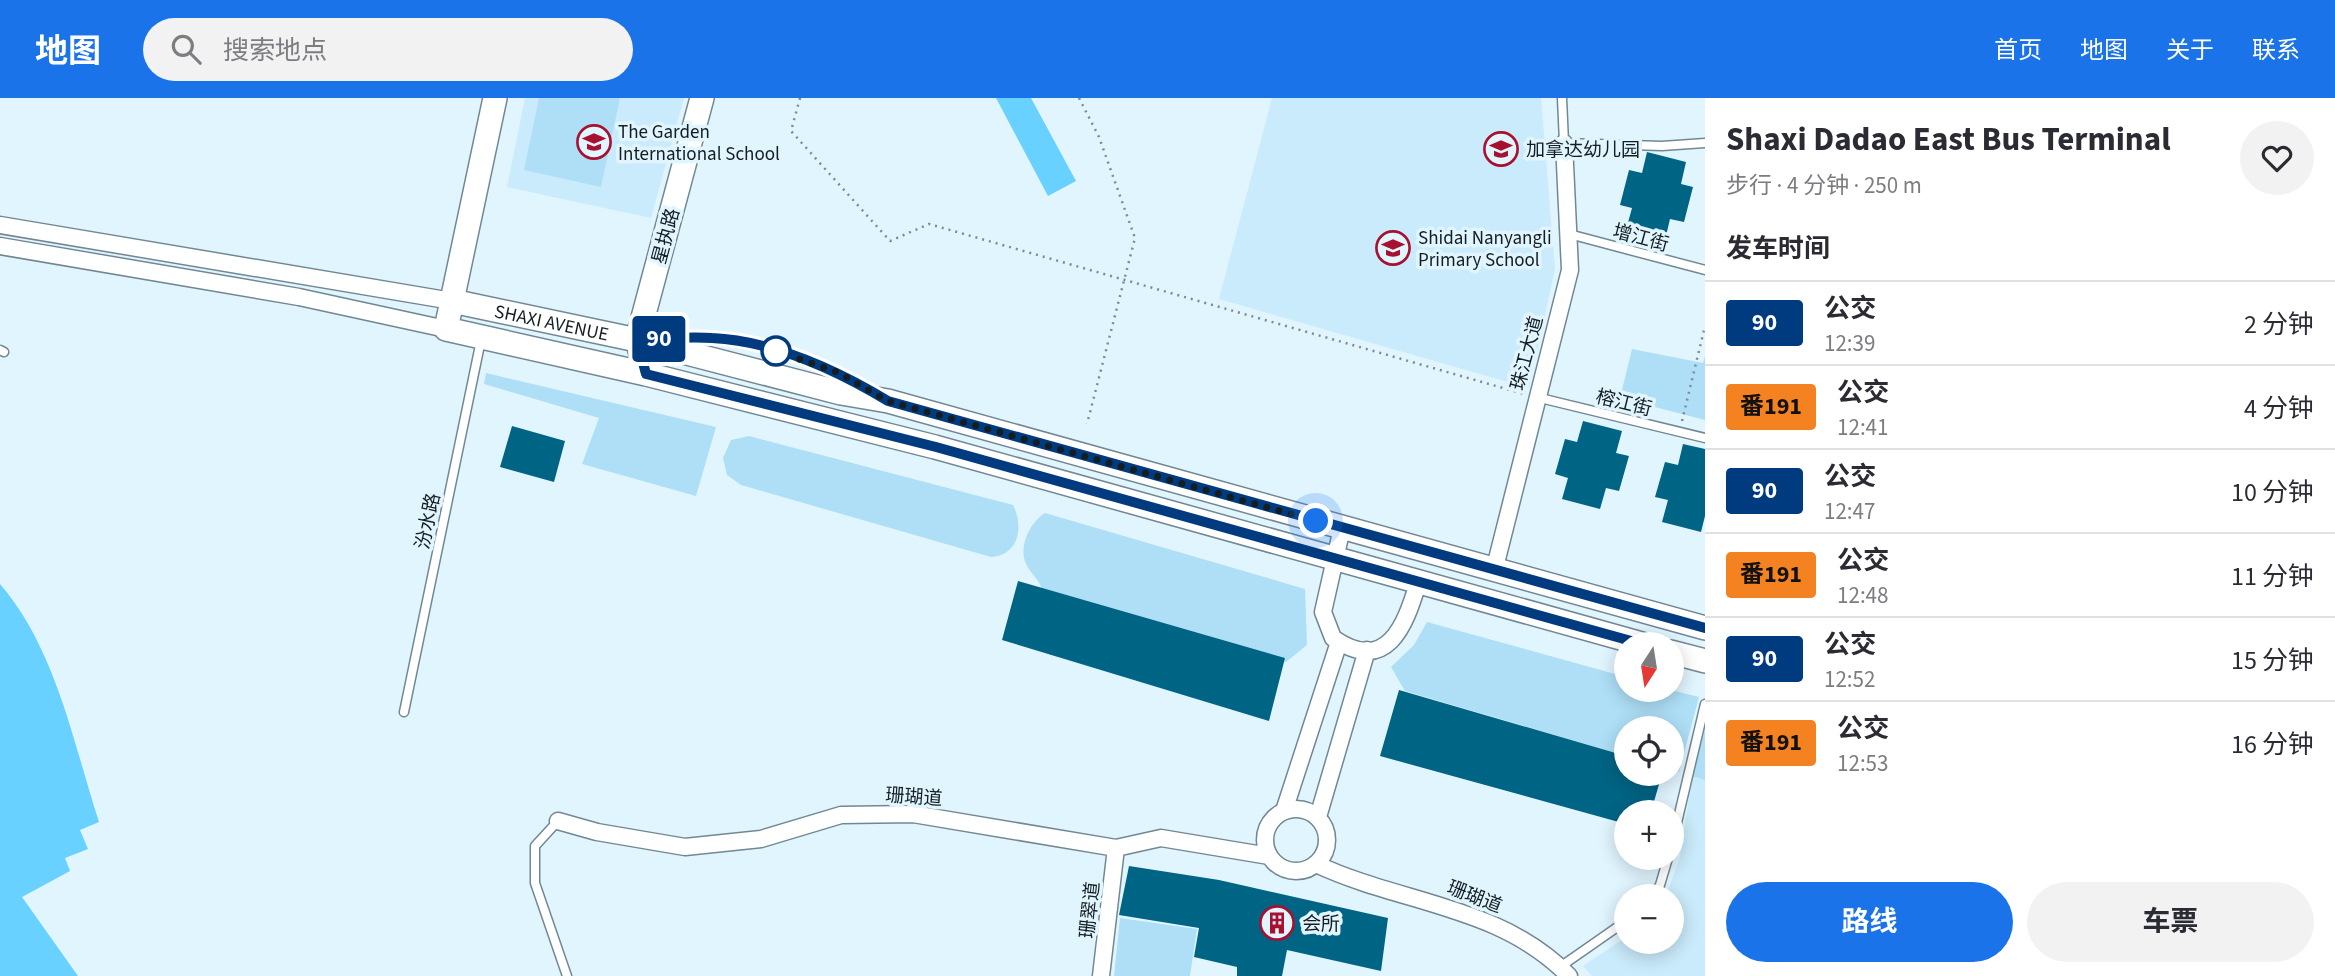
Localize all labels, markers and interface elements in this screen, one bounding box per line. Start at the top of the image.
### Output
search box [143,18,633,81]
text: 地图 [35,28,101,75]
icon: search [167,30,205,68]
text: 搜索地点 [223,32,327,69]
text: 首页 [1994,33,2042,68]
text: 地图 [2080,33,2128,68]
text: 关于 [2166,33,2214,68]
text: 联系 [2252,33,2300,68]
text: Shaxi Dadao East Bus Terminal [1726,116,2171,163]
place label: The Garden International School [618,119,780,168]
button: heart [2240,121,2314,195]
school or university icon: The Garden International School [575,123,613,161]
school or university icon: 加拿达幼儿园 [1482,130,1520,168]
place label: 加拿达幼儿园 [1526,137,1640,164]
text: 步行 · 4 分钟 · 250 m [1726,169,1922,202]
street label: 星执路 [646,205,687,267]
street label: 增江街 [1610,218,1672,259]
place label: Shidai Nanyangli Primary School [1418,225,1552,274]
school or university icon: Shidai Nanyangli Primary School [1374,229,1412,267]
text: 发车时间 [1726,230,1830,267]
text: 公交 [1824,290,1876,327]
street label: SHAXI AVENUE [492,298,611,349]
text: 90 [1752,305,1777,340]
text: 2 分钟 [2244,306,2314,343]
street label: 珠江大道 [1505,313,1550,394]
line badge: 90 [628,316,690,362]
text: 90 [646,321,672,356]
text: 12:39 [1824,327,1875,360]
unlabelled marker [761,336,791,366]
text: 公交 [1837,374,1889,411]
street label: 榕江街 [1593,383,1655,423]
text: 番191 [1740,389,1802,424]
text: 4 分钟 [2244,390,2314,427]
text: 12:41 [1837,411,1888,444]
text: 公交 [1824,458,1876,495]
text: 90 [1752,473,1777,508]
text: 10 分钟 [2231,474,2314,511]
street label: 汾水路 [409,491,448,552]
text: 12:47 [1824,495,1875,528]
your location [1298,503,1333,538]
text: 公交 [1837,542,1889,579]
text: 番191 [1740,557,1802,592]
text: 11 分钟 [2231,558,2314,595]
text: 12:48 [1837,579,1888,612]
text: 公交 [1824,626,1876,663]
north arrow [1614,632,1684,702]
map controls [1614,632,1684,954]
text: 90 [1752,641,1777,676]
text: 15 分钟 [2231,642,2314,679]
text: 12:52 [1824,663,1875,696]
text: 公交 [1837,710,1889,747]
button: locate [1614,716,1684,786]
text: 番191 [1740,725,1802,760]
text: 16 分钟 [2231,726,2314,763]
text: 12:53 [1837,747,1888,780]
street label: 珊瑚道 [885,782,943,813]
button: + [1614,800,1684,870]
street label: 珊瑚道 [1443,875,1506,920]
street label: 珊翠道 [1074,880,1107,940]
button: 路线 [1726,882,2013,962]
button: 车票 [2027,882,2314,962]
button: − [1614,884,1684,954]
building icon: 会所 [1258,904,1296,942]
place label: 会所 [1302,911,1340,938]

